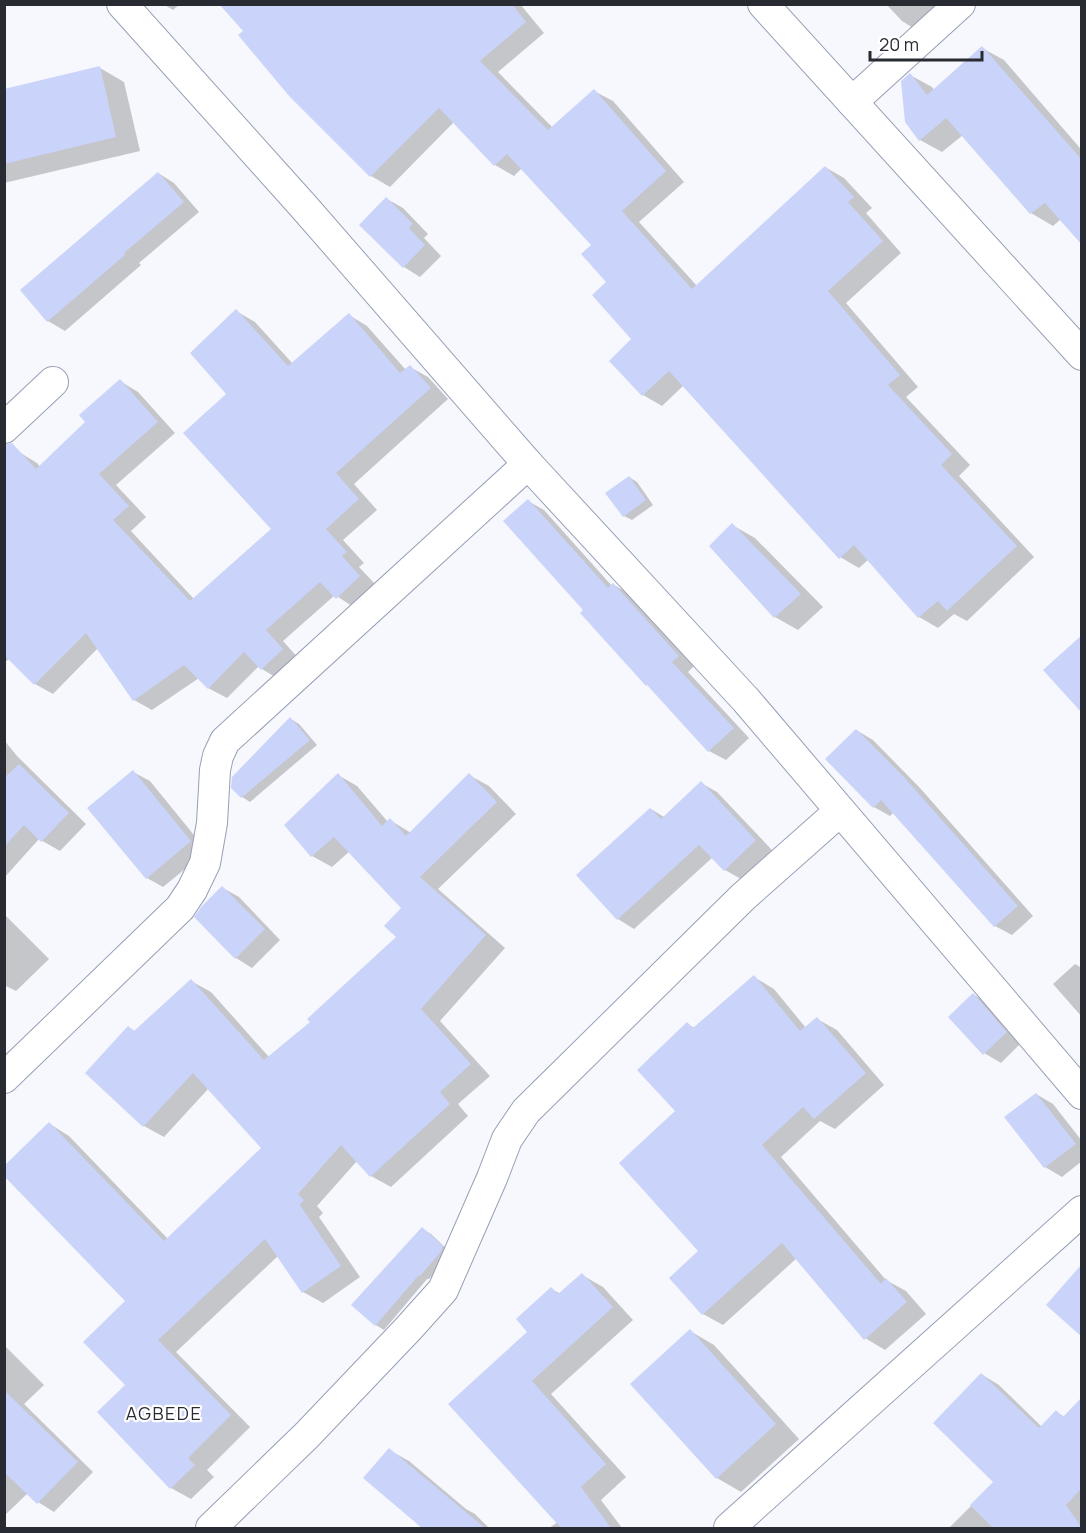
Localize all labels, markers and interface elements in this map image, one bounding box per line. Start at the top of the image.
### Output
scale bar [870,24,982,62]
text: 20 m [879,32,919,56]
district label: AGBEDE [126,1401,202,1425]

